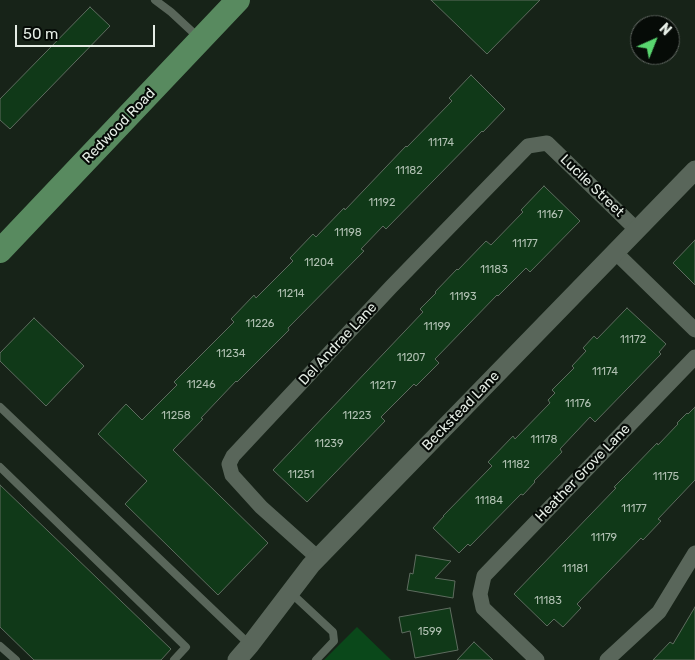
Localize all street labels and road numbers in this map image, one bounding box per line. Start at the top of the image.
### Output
street label: Redwood Road [79,85,159,167]
street label: Lucile Street [557,151,627,221]
street label: Del Andrae Lane [295,299,381,389]
street label: Beckstead Lane [419,368,503,454]
street label: Heather Grove Lane [532,421,634,525]

